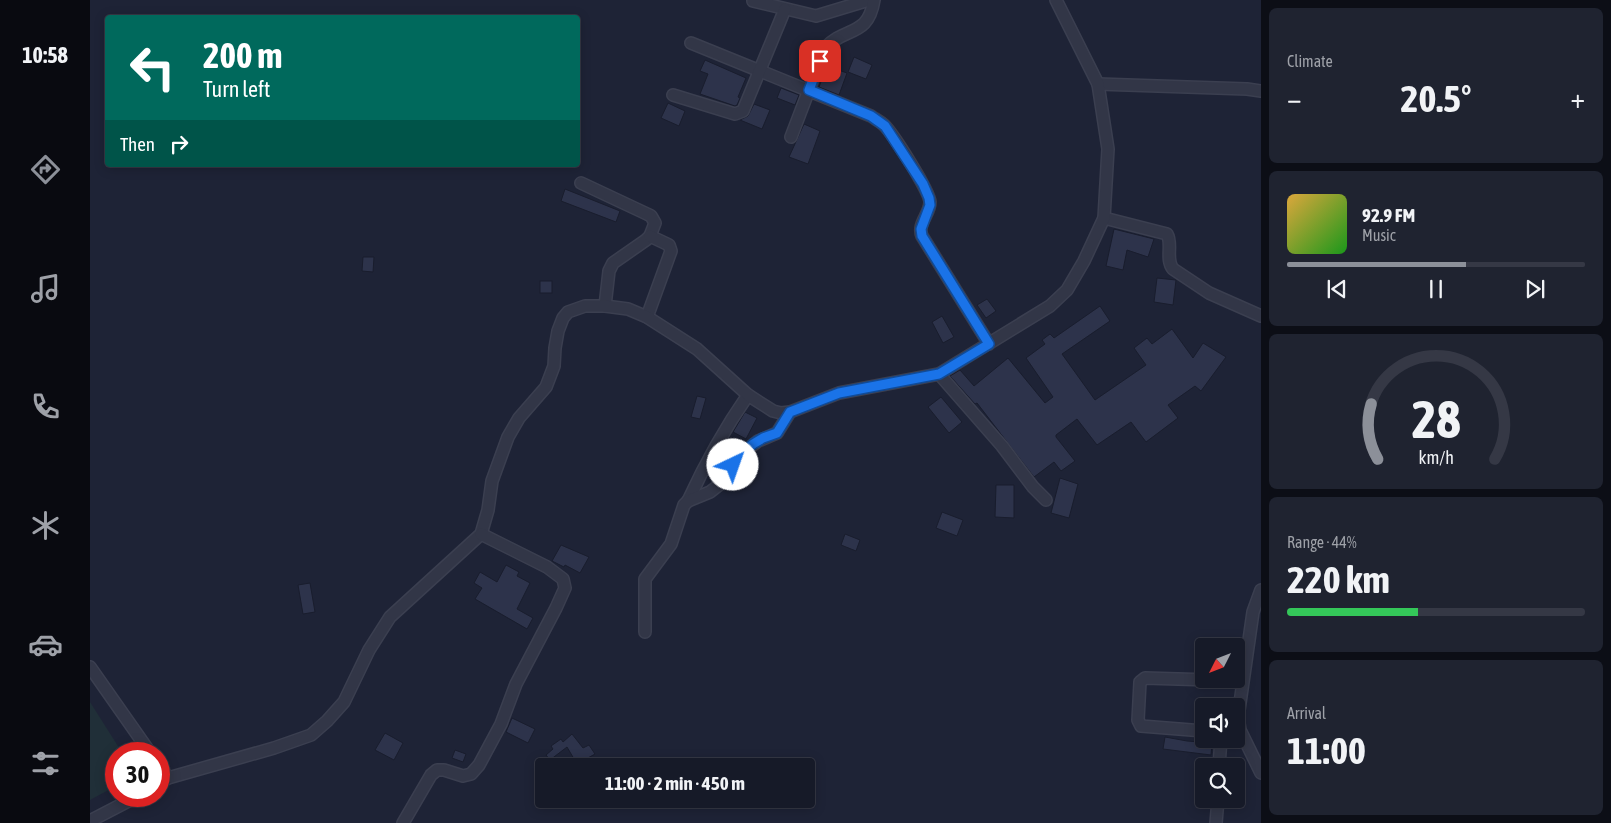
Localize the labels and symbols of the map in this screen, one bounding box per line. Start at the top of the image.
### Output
pin [799,40,841,82]
position arrow [706,438,758,490]
north arrow [1195,638,1245,688]
speed limit sign: 30 [105,742,170,807]

